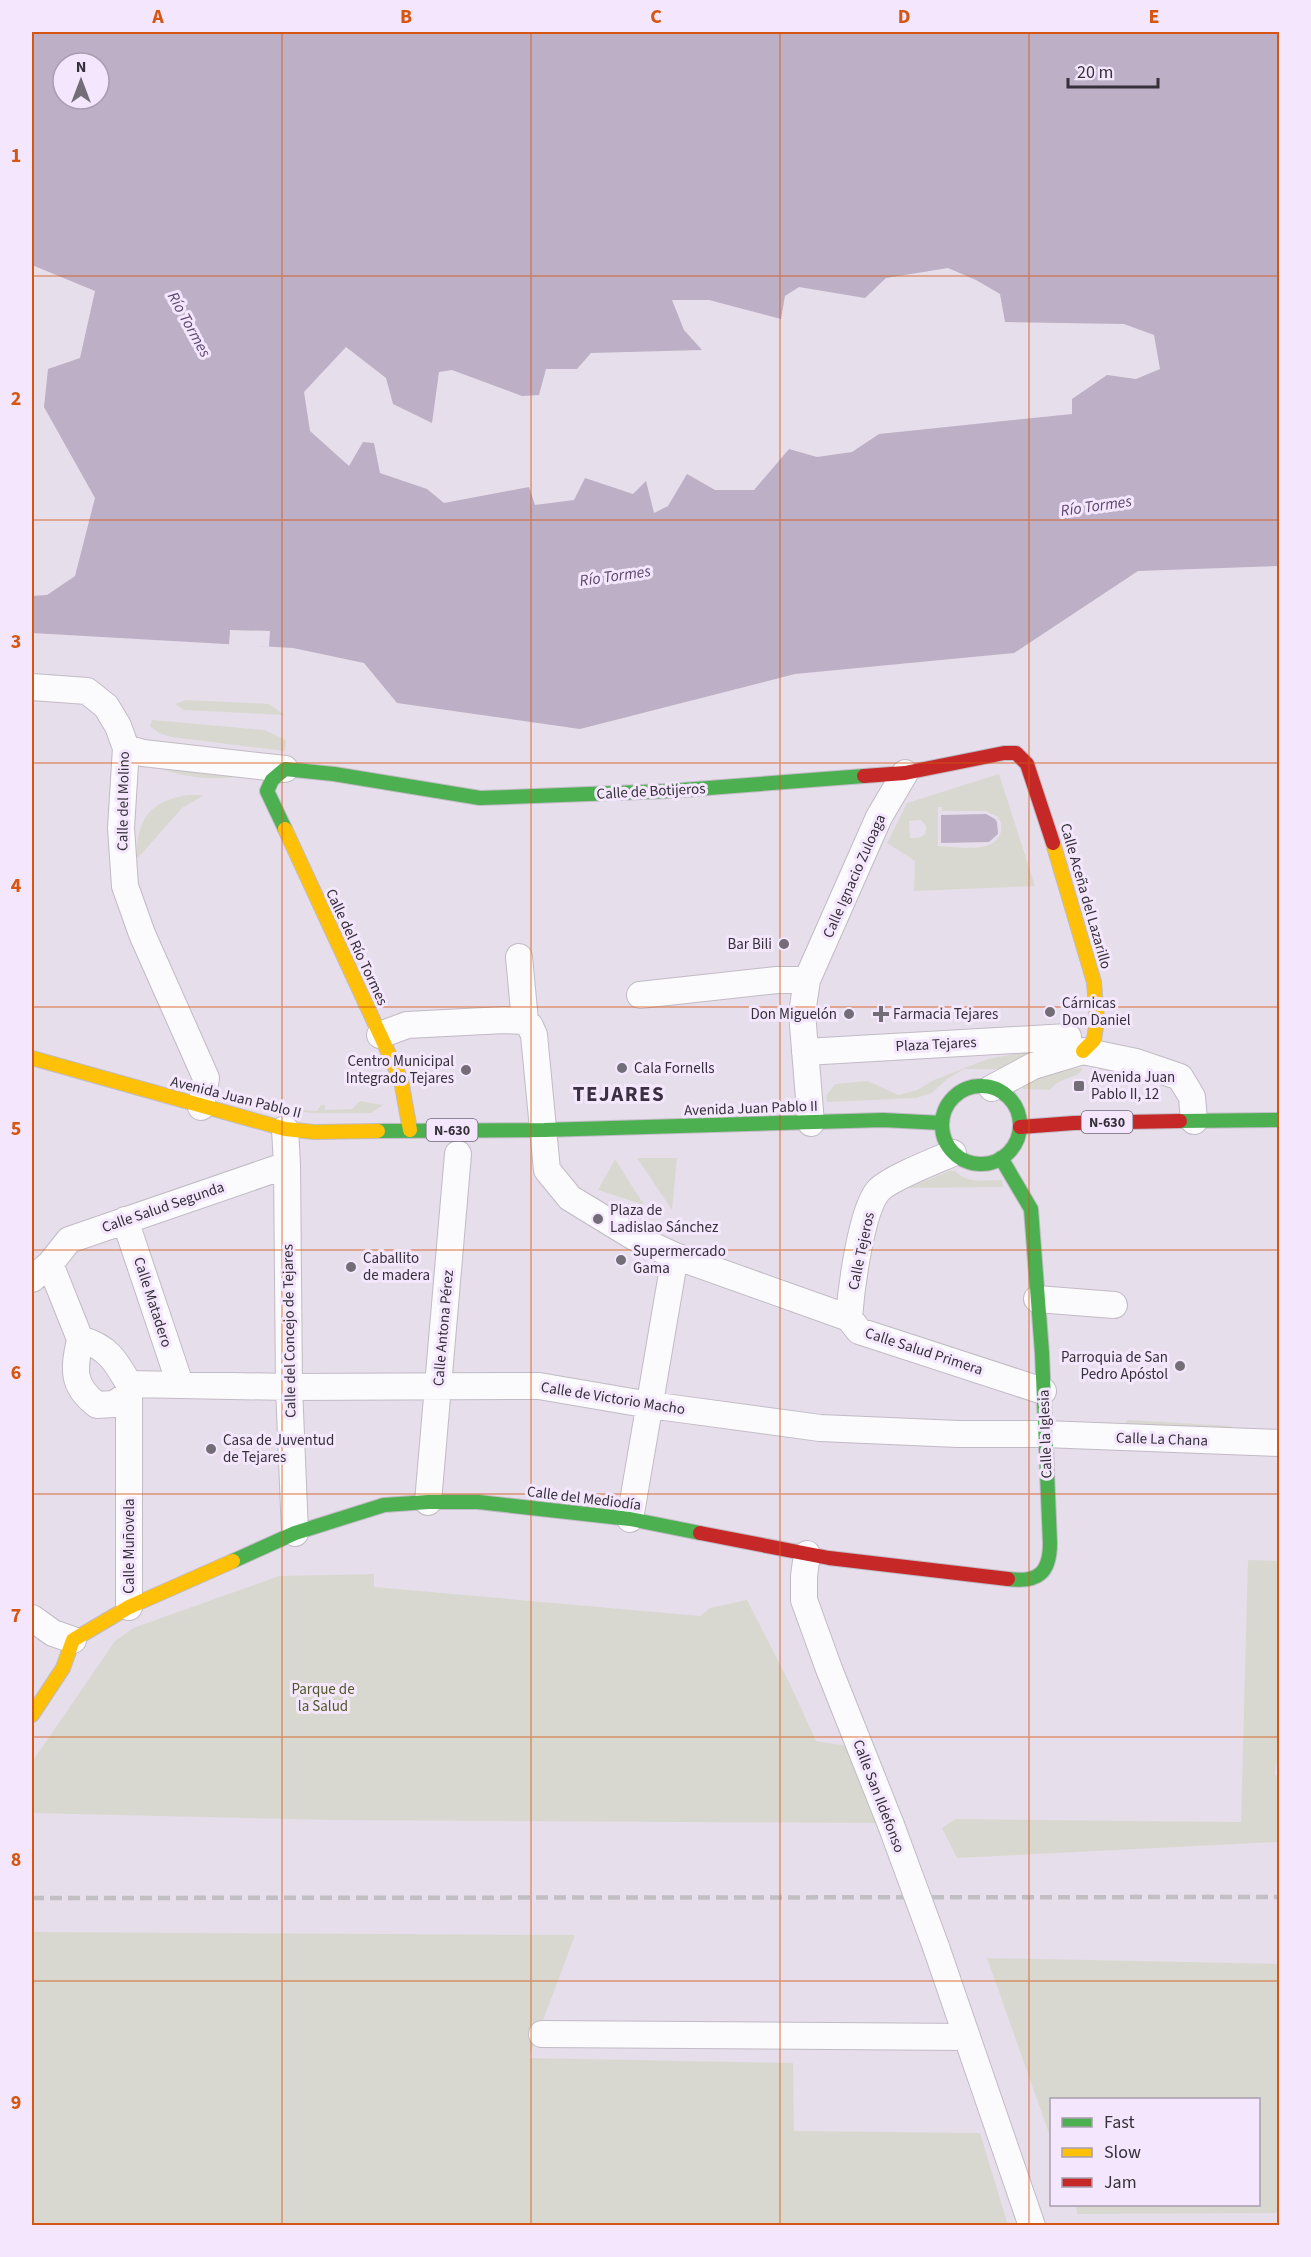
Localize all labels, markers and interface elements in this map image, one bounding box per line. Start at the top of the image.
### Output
text: A [151,3,164,31]
text: B [400,3,412,31]
text: C [650,3,662,31]
text: D [898,3,910,31]
text: E [1149,3,1159,31]
north arrow [51,51,111,111]
scale bar [1068,51,1158,89]
text: N [76,56,86,78]
text: 20 m [1077,60,1113,85]
text: 1 [11,142,21,170]
water label: Río Tormes [162,288,216,362]
text: 2 [11,385,21,413]
water label: Río Tormes [1059,490,1134,522]
water label: Río Tormes [578,560,653,592]
text: 3 [11,628,21,656]
street label: Calle del Molino [112,751,135,851]
street label: Calle de Botijeros [596,778,706,805]
street label: Calle Ignacio Zuloaga [818,811,891,941]
street label: Calle Aceña del Lazarillo [1055,821,1116,972]
text: 4 [11,872,22,900]
street label: Calle del Río Tormes [320,885,393,1009]
place label: Bar Bili [727,934,772,955]
marker: Bar Bili [777,937,791,951]
place label: Cárnicas Don Daniel [1062,993,1131,1031]
place label: Don Miguelón [751,1004,837,1025]
place label: Farmacia Tejares [893,1004,998,1025]
marker: Cárnicas Don Daniel [1043,1005,1057,1019]
marker: Don Miguelón [842,1007,856,1021]
marker: Farmacia Tejares [874,1007,888,1021]
street label: Plaza Tejares [895,1032,977,1057]
place label: Centro Municipal Integrado Tejares [346,1051,454,1089]
place label: Cala Fornells [634,1058,715,1079]
marker: Cala Fornells [615,1061,629,1075]
marker: Centro Municipal Integrado Tejares [459,1063,473,1077]
place label: Avenida Juan Pablo II, 12 [1091,1067,1175,1105]
street label: Avenida Juan Pablo II [168,1071,303,1124]
district label: TEJARES [573,1079,665,1109]
marker: Avenida Juan Pablo II, 12 [1072,1079,1086,1093]
street label: Avenida Juan Pablo II [684,1096,818,1121]
road number: N-630 [1082,1111,1132,1133]
text: 5 [11,1115,21,1143]
road number: N-630 [426,1119,478,1141]
street label: Calle Salud Segunda [99,1177,227,1238]
place label: Plaza de Ladislao Sánchez [610,1200,718,1238]
street label: Calle Tejeros [843,1210,880,1292]
marker: Plaza de Ladislao Sánchez [591,1212,605,1226]
place label: Supermercado Gama [633,1241,726,1279]
street label: Calle del Concejo de Tejares [277,1244,302,1418]
place label: Caballito de madera [363,1248,430,1286]
marker: Supermercado Gama [614,1253,628,1267]
street label: Calle Matadero [128,1254,177,1350]
marker: Caballito de madera [344,1260,358,1274]
street label: Calle Antona Pérez [428,1269,459,1387]
street label: Calle Salud Primera [862,1323,985,1380]
place label: Parroquia de San Pedro Apóstol [1061,1347,1168,1385]
text: 6 [11,1359,21,1387]
marker: Parroquia de San Pedro Apóstol [1173,1359,1187,1373]
street label: Calle de Victorio Macho [539,1377,687,1420]
street label: Calle la Iglesia [1033,1389,1058,1479]
street label: Calle La Chana [1116,1427,1208,1452]
place label: Casa de Juventud de Tejares [223,1430,334,1468]
marker: Casa de Juventud de Tejares [204,1442,218,1456]
street label: Calle del Mediodía [526,1481,642,1516]
street label: Calle Muñovela [119,1498,140,1594]
text: 7 [11,1602,21,1630]
park label: Parque de la Salud [291,1679,355,1717]
street label: Calle San Ildefonso [847,1737,910,1856]
text: 8 [11,1846,21,1874]
text: 9 [11,2089,21,2117]
legend [1050,2098,1260,2206]
text: Fast [1104,2110,1135,2135]
text: Slow [1104,2140,1141,2165]
text: Jam [1104,2170,1137,2195]

